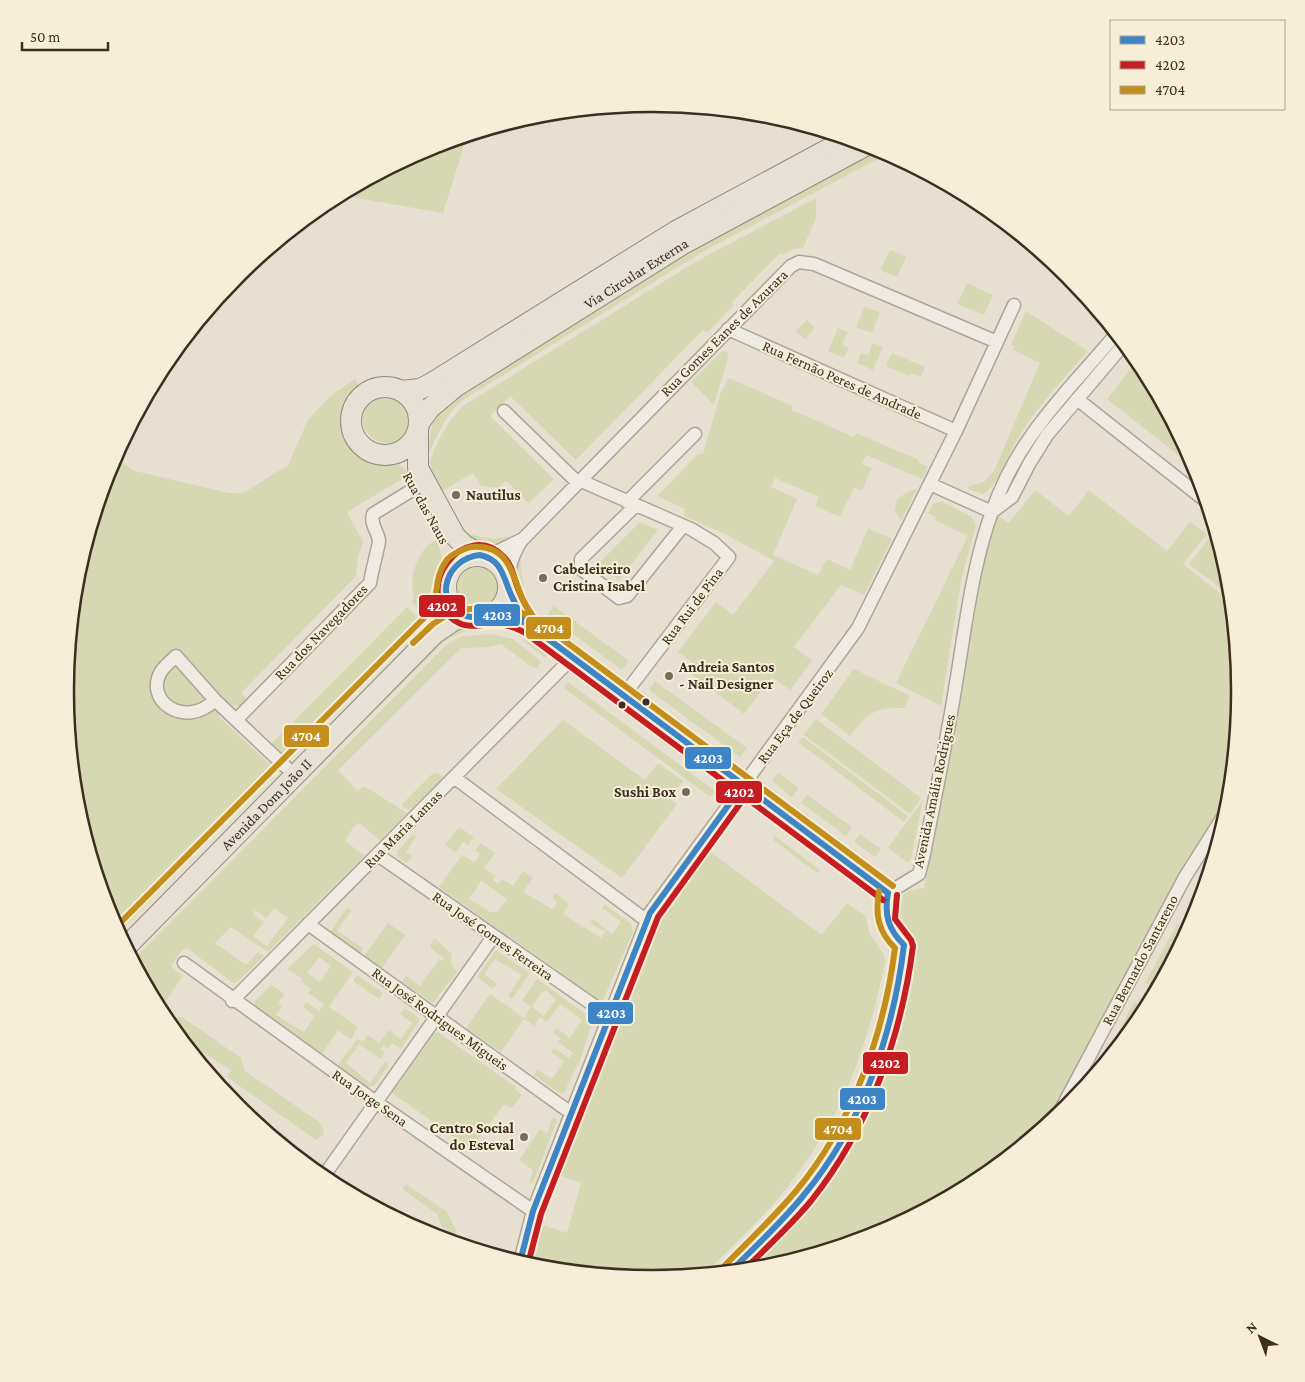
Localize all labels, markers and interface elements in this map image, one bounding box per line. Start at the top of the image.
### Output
scale bar [22,20,109,52]
legend [1110,20,1285,110]
text: 50 m [30,29,60,45]
text: 4203 [1155,32,1185,48]
text: 4202 [1155,57,1185,73]
text: 4704 [1155,82,1185,98]
street label: Via Circular Externa [581,235,691,312]
street label: Rua Gomes Eanes de Azurara [657,266,791,400]
street label: Rua Fernão Peres de Andrade [760,338,924,423]
street label: Rua das Naus [400,469,452,547]
place label: Nautilus [466,487,521,503]
marker: Nautilus [450,489,462,501]
place label: Cabeleireiro Cristina Isabel [553,561,646,594]
street label: Rua Rui de Pina [658,564,726,648]
marker: Cabeleireiro Cristina Isabel [537,572,549,584]
street label: Rua dos Navegadores [271,581,372,684]
line badge: 4202 [418,594,466,618]
text: 4202 [427,598,457,614]
line badge: 4203 [473,603,521,627]
text: 4203 [482,607,512,623]
line badge: 4704 [525,616,572,640]
text: 4704 [534,620,564,636]
place label: Andreia Santos - Nail Designer [678,659,774,692]
street label: Rua Eça de Queiroz [754,665,837,767]
marker: Andreia Santos - Nail Designer [663,670,675,682]
unlabelled marker [641,697,651,707]
unlabelled marker [617,700,627,710]
street label: Avenida Amália Rodrigues [910,713,959,870]
line badge: 4704 [283,724,330,748]
text: 4704 [291,728,321,744]
line badge: 4203 [684,746,732,770]
text: 4203 [693,750,723,766]
street label: Avenida Dom João II [218,755,315,853]
line badge: 4202 [715,780,763,804]
place label: Sushi Box [614,784,676,800]
text: 4202 [724,784,754,800]
marker: Sushi Box [680,786,692,798]
street label: Rua Maria Lamas [361,787,445,871]
street label: Rua José Gomes Ferreira [429,888,557,985]
street label: Rua Bernardo Santareno [1099,892,1181,1028]
street label: Rua José Rodrigues Migueis [368,964,511,1075]
line badge: 4203 [587,1001,634,1025]
text: 4203 [596,1005,626,1021]
line badge: 4202 [862,1051,909,1075]
text: 4202 [870,1055,900,1071]
street label: Rua Jorge Sena [329,1066,411,1131]
line badge: 4203 [839,1087,886,1111]
text: 4203 [847,1091,877,1107]
line badge: 4704 [814,1117,862,1141]
place label: Centro Social do Esteval [430,1120,515,1153]
text: 4704 [823,1121,853,1137]
marker: Centro Social do Esteval [518,1131,530,1143]
north arrow [1235,1312,1285,1362]
text: N [1242,1318,1261,1336]

